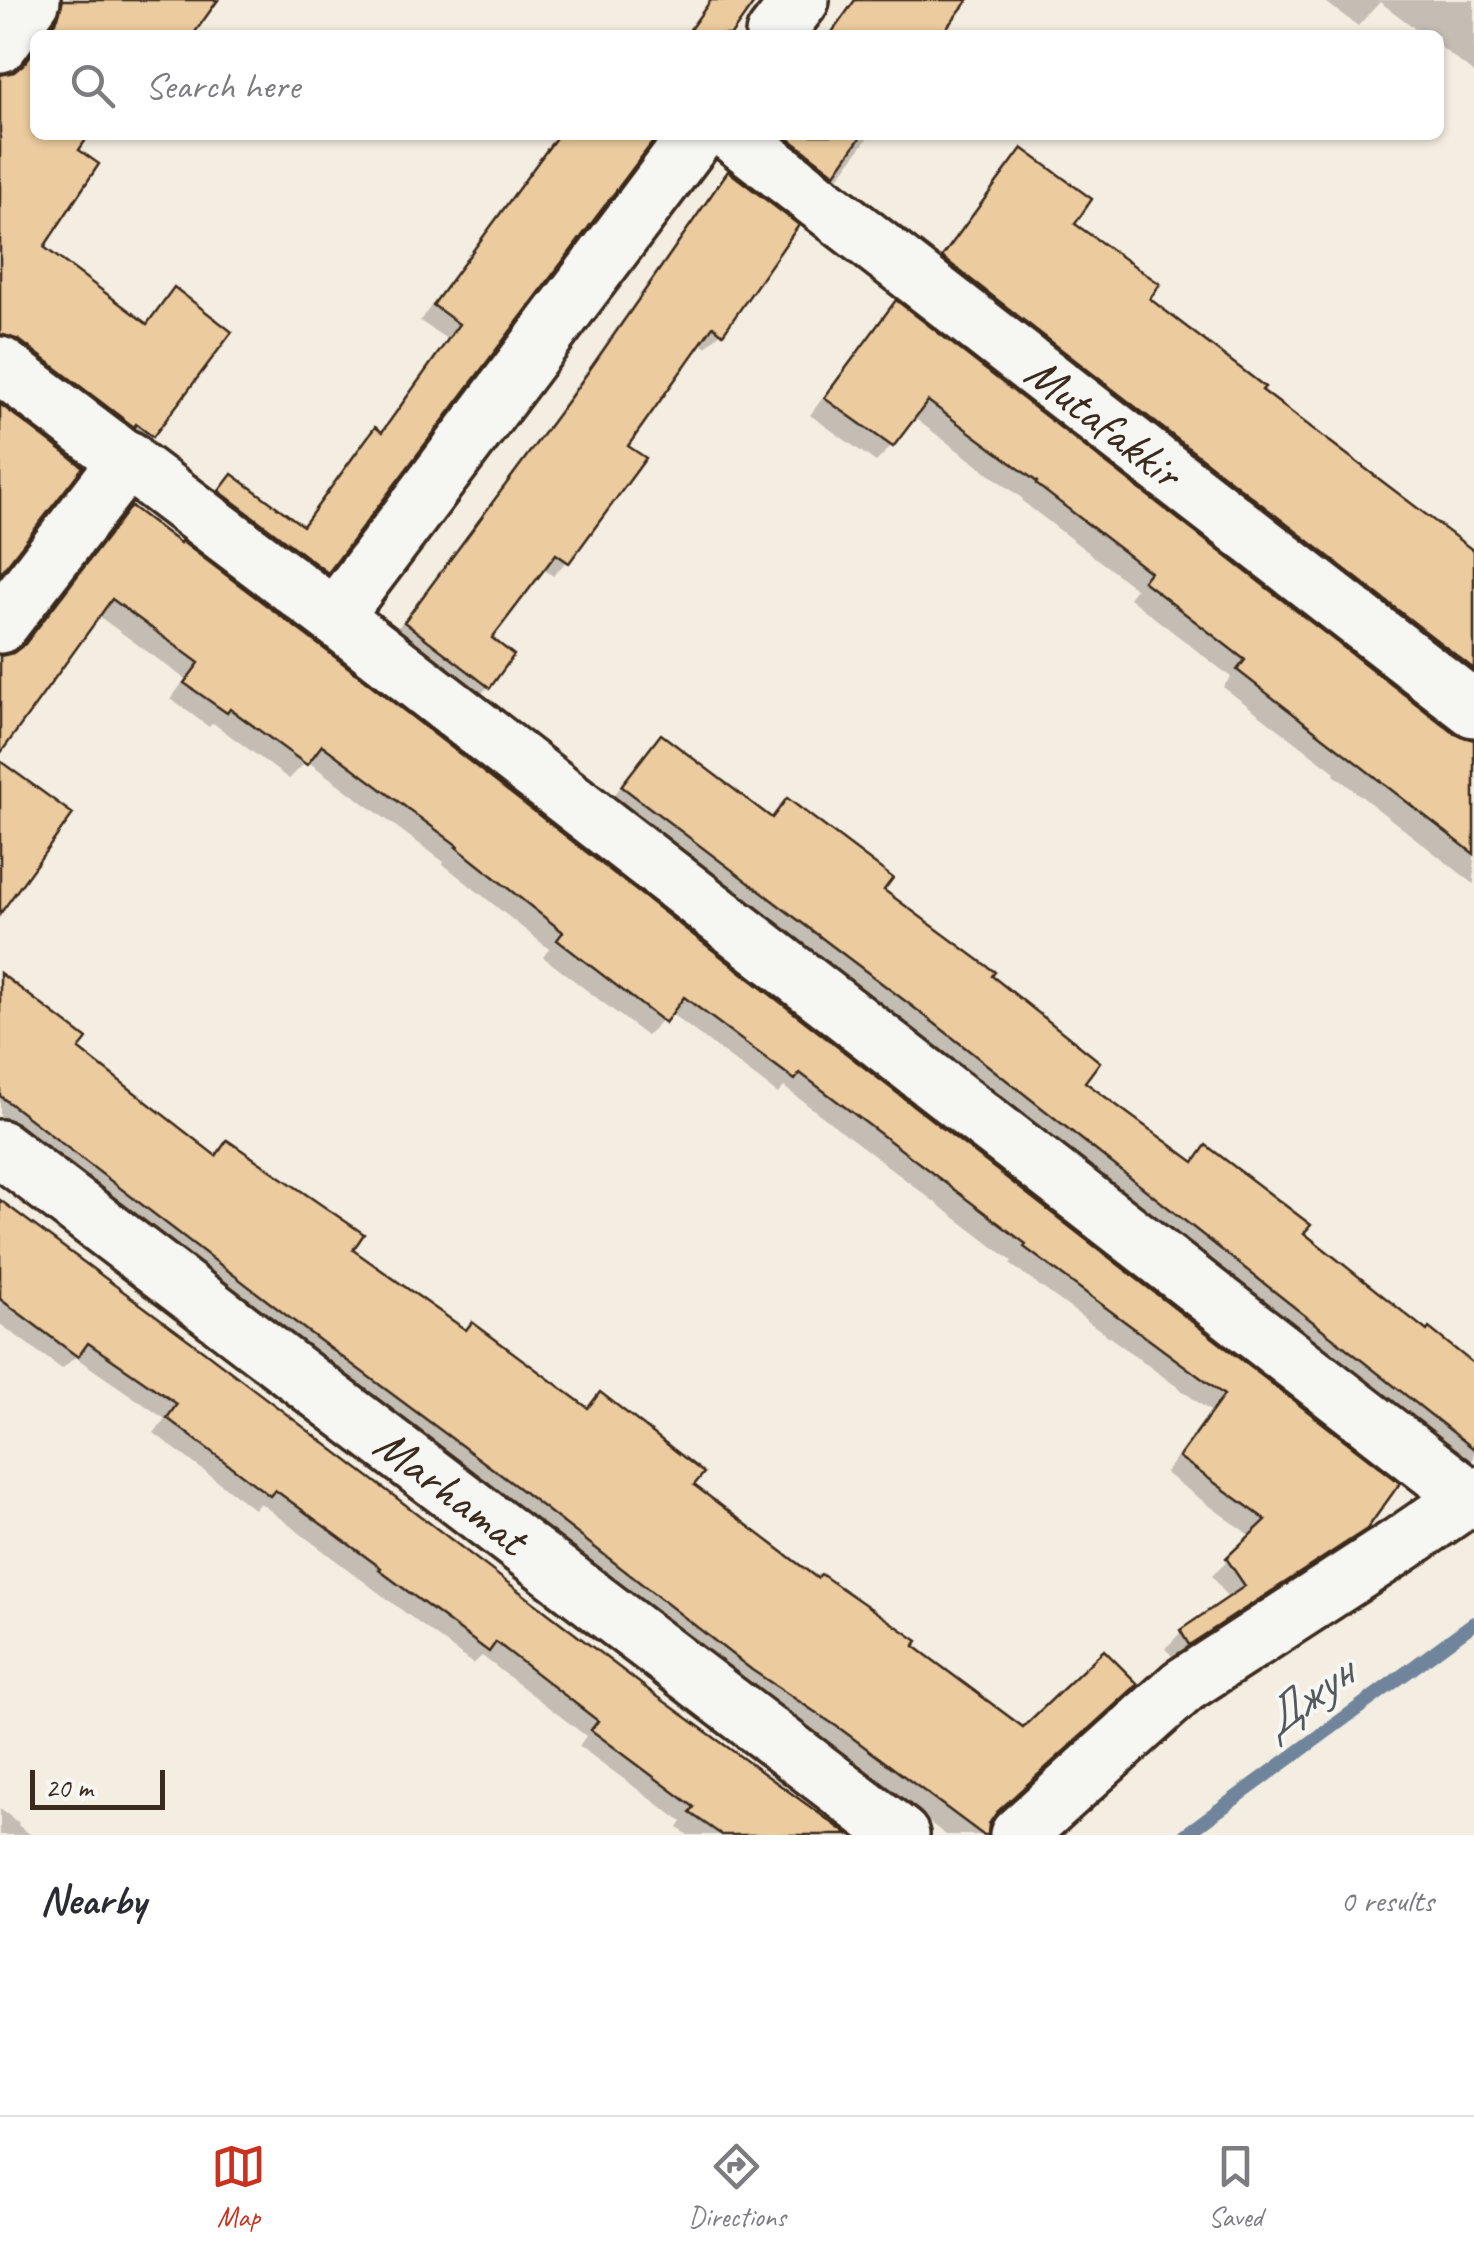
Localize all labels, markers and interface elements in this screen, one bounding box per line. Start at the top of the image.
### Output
search box [30,30,1444,140]
icon: search [65,58,120,113]
text: Search here [145,62,300,109]
street label: Mutafakkir [1014,342,1197,504]
street label: Marhamat [363,1414,543,1570]
water label: Джун [1246,1637,1371,1752]
scale bar [30,1765,165,1810]
text: 20 m [45,1770,93,1805]
text: Nearby [40,1874,146,1927]
text: 0 results [1340,1880,1434,1921]
tab: Map [211,2139,266,2234]
tab: Directions [688,2139,786,2234]
tab: Saved [1208,2139,1263,2234]

